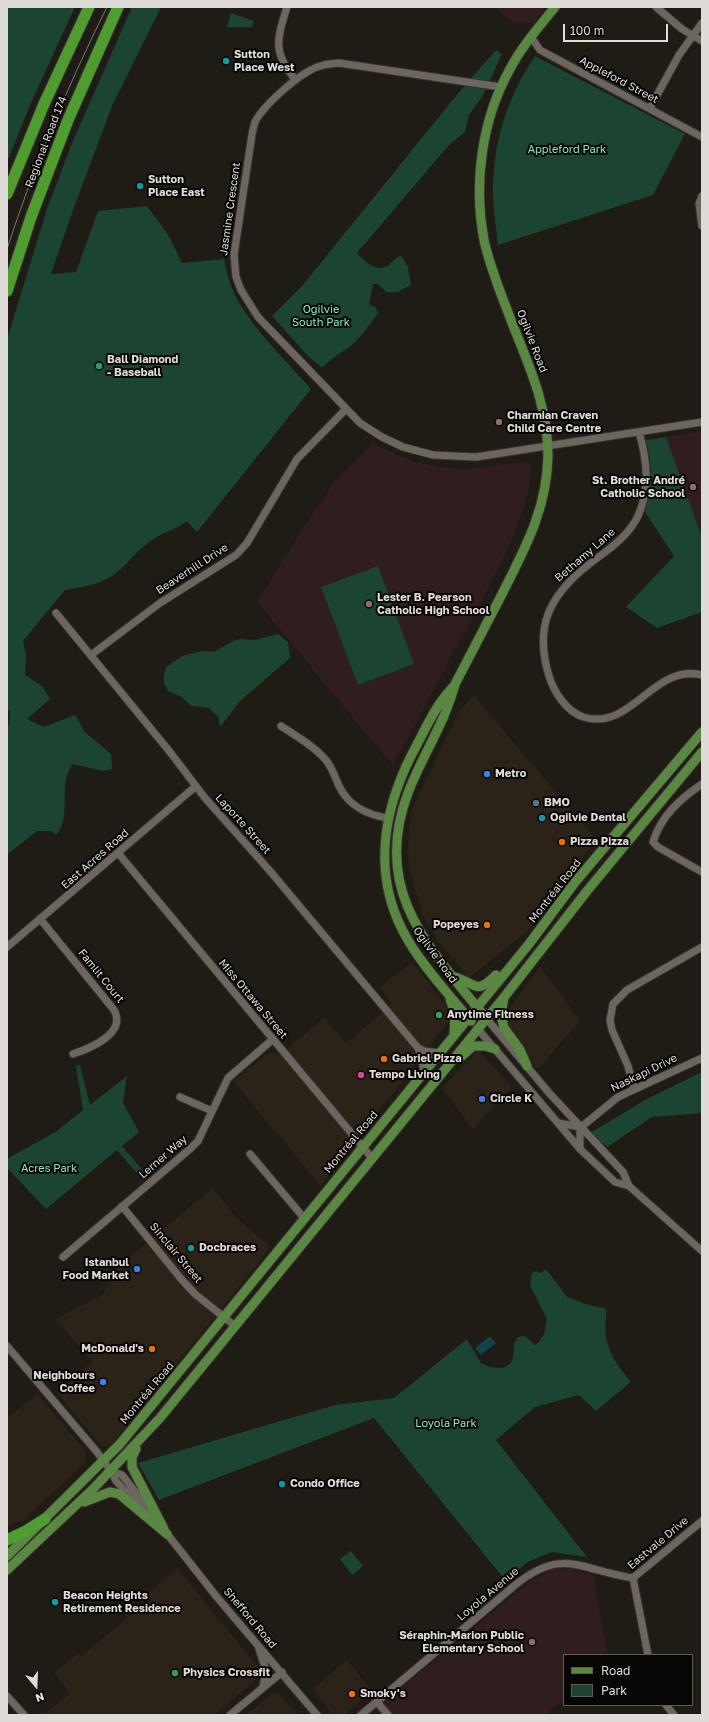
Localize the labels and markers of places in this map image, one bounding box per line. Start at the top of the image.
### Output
place label: Sutton Place West [234,48,294,74]
marker: Sutton Place West [221,56,231,66]
place label: Sutton Place East [148,173,205,199]
marker: Sutton Place East [135,181,145,191]
place label: Ball Diamond - Baseball [107,353,178,379]
marker: Ball Diamond - Baseball [94,361,104,371]
place label: Charmian Craven Child Care Centre [507,409,601,435]
marker: Charmian Craven Child Care Centre [494,417,504,427]
place label: St. Brother André Catholic School [592,474,685,500]
marker: St. Brother André Catholic School [688,482,698,492]
place label: Lester B. Pearson Catholic High School [377,591,489,617]
marker: Lester B. Pearson Catholic High School [364,599,374,609]
place label: Metro [495,767,526,781]
marker: Metro [482,769,492,779]
place label: BMO [544,796,570,810]
marker: BMO [531,798,541,808]
place label: Ogilvie Dental [550,811,626,825]
marker: Ogilvie Dental [537,813,547,823]
place label: Pizza Pizza [570,835,629,849]
marker: Pizza Pizza [557,837,567,847]
place label: Popeyes [433,918,479,932]
marker: Popeyes [482,920,492,930]
place label: Anytime Fitness [447,1008,534,1022]
marker: Anytime Fitness [434,1010,444,1020]
place label: Gabriel Pizza [392,1052,462,1066]
marker: Gabriel Pizza [379,1054,389,1064]
place label: Tempo Living [369,1068,440,1082]
marker: Tempo Living [356,1070,366,1080]
place label: Circle K [490,1092,532,1106]
marker: Circle K [477,1094,487,1104]
place label: Docbraces [199,1241,256,1255]
marker: Docbraces [186,1243,196,1253]
place label: Istanbul Food Market [62,1256,129,1282]
marker: Istanbul Food Market [132,1264,142,1274]
place label: McDonald's [81,1342,144,1356]
marker: McDonald's [147,1344,157,1354]
place label: Neighbours Coffee [33,1369,95,1395]
marker: Neighbours Coffee [98,1377,108,1387]
place label: Condo Office [290,1477,360,1491]
marker: Condo Office [277,1479,287,1489]
place label: Beacon Heights Retirement Residence [63,1589,181,1615]
marker: Beacon Heights Retirement Residence [50,1597,60,1607]
place label: Séraphin-Marion Public Elementary School [399,1629,524,1655]
marker: Séraphin-Marion Public Elementary School [527,1637,537,1647]
place label: Physics Crossfit [183,1666,270,1680]
marker: Physics Crossfit [170,1668,180,1678]
place label: Smoky's [360,1687,406,1701]
marker: Smoky's [347,1689,357,1699]

